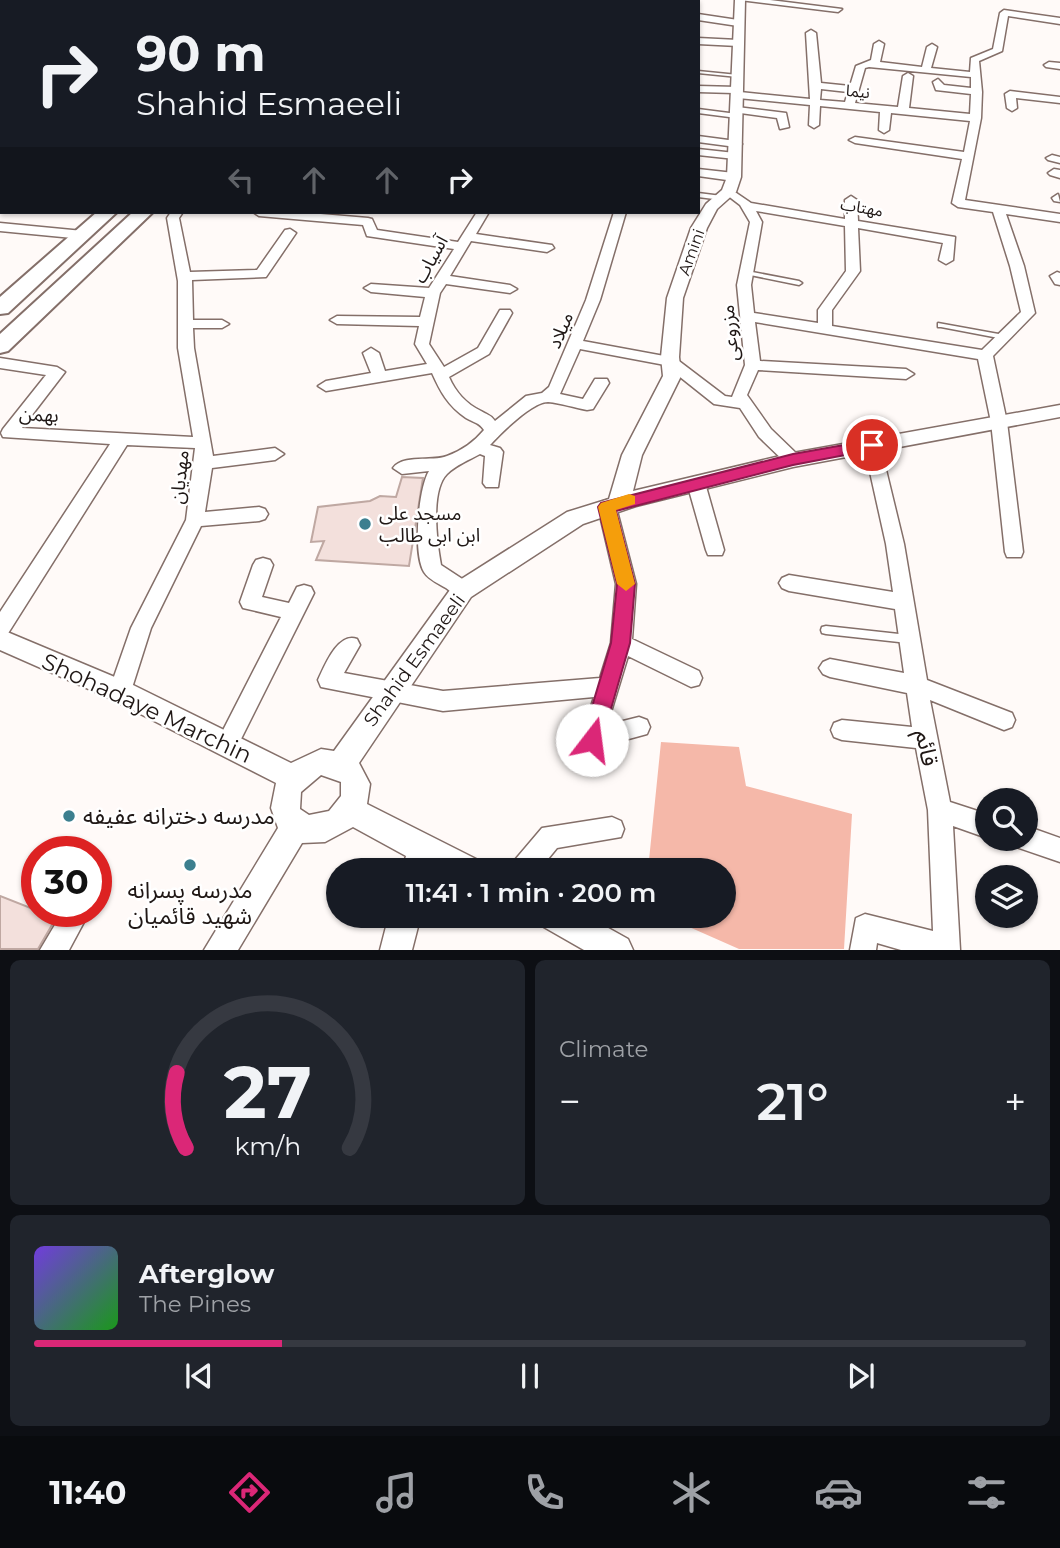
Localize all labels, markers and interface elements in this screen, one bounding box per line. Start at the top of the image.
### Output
text: 90 m [136,24,266,83]
icon: right [21,28,112,119]
street label: نیما [845,81,871,102]
text: Shahid Esmaeeli [136,84,402,123]
icon: left [222,161,260,199]
icon: ahead [295,161,333,199]
icon: ahead [368,161,406,199]
icon: right [441,161,479,199]
street label: مهتاب [839,194,885,221]
street label: Amini [674,226,709,278]
street label: آسیاب [408,230,454,287]
street label: مزروعی [716,304,743,362]
street label: میلاد [543,308,578,352]
street label: بهمن [19,402,59,427]
pin [842,415,902,475]
icon: arrive [853,426,891,464]
street label: مهدیان [165,449,194,505]
place label: مسجد علی ابن ابی طالب [379,502,480,547]
marker: مسجد علی ابن ابی طالب [357,516,373,532]
street label: Shahid Esmaeeli [359,590,470,731]
street label: Shohadaye Marchin [38,647,256,769]
position arrow [555,703,629,777]
street label: قائم [907,728,944,769]
map controls [975,788,1038,928]
button: search [975,788,1038,851]
place label: مدرسه دخترانه عفیفه [83,802,275,830]
marker: مدرسه دخترانه عفیفه [61,808,77,824]
speed limit sign: 30 [21,836,112,927]
marker: مدرسه پسرانه شهید قائمیان [182,857,198,873]
button: layers [975,865,1038,928]
place label: مدرسه پسرانه شهید قائمیان [127,876,253,930]
text: 11:41 · 1 min · 200 m [405,877,657,909]
text: Climate [559,1035,648,1063]
text: 27 [223,1049,312,1137]
text: 21° [757,1070,828,1133]
text: − [559,1078,581,1125]
text: + [1004,1078,1026,1125]
text: km/h [234,1131,301,1161]
text: Afterglow [139,1258,274,1290]
text: The Pines [139,1290,251,1318]
icon: previous [180,1357,218,1395]
icon: pause [511,1357,549,1395]
icon: next [842,1357,880,1395]
icon: directions [225,1468,274,1517]
icon: music [372,1468,421,1517]
icon: phone [520,1468,569,1517]
icon: climate [667,1468,716,1517]
icon: car [814,1468,863,1517]
icon: filters [962,1468,1011,1517]
text: 11:40 [49,1473,126,1512]

